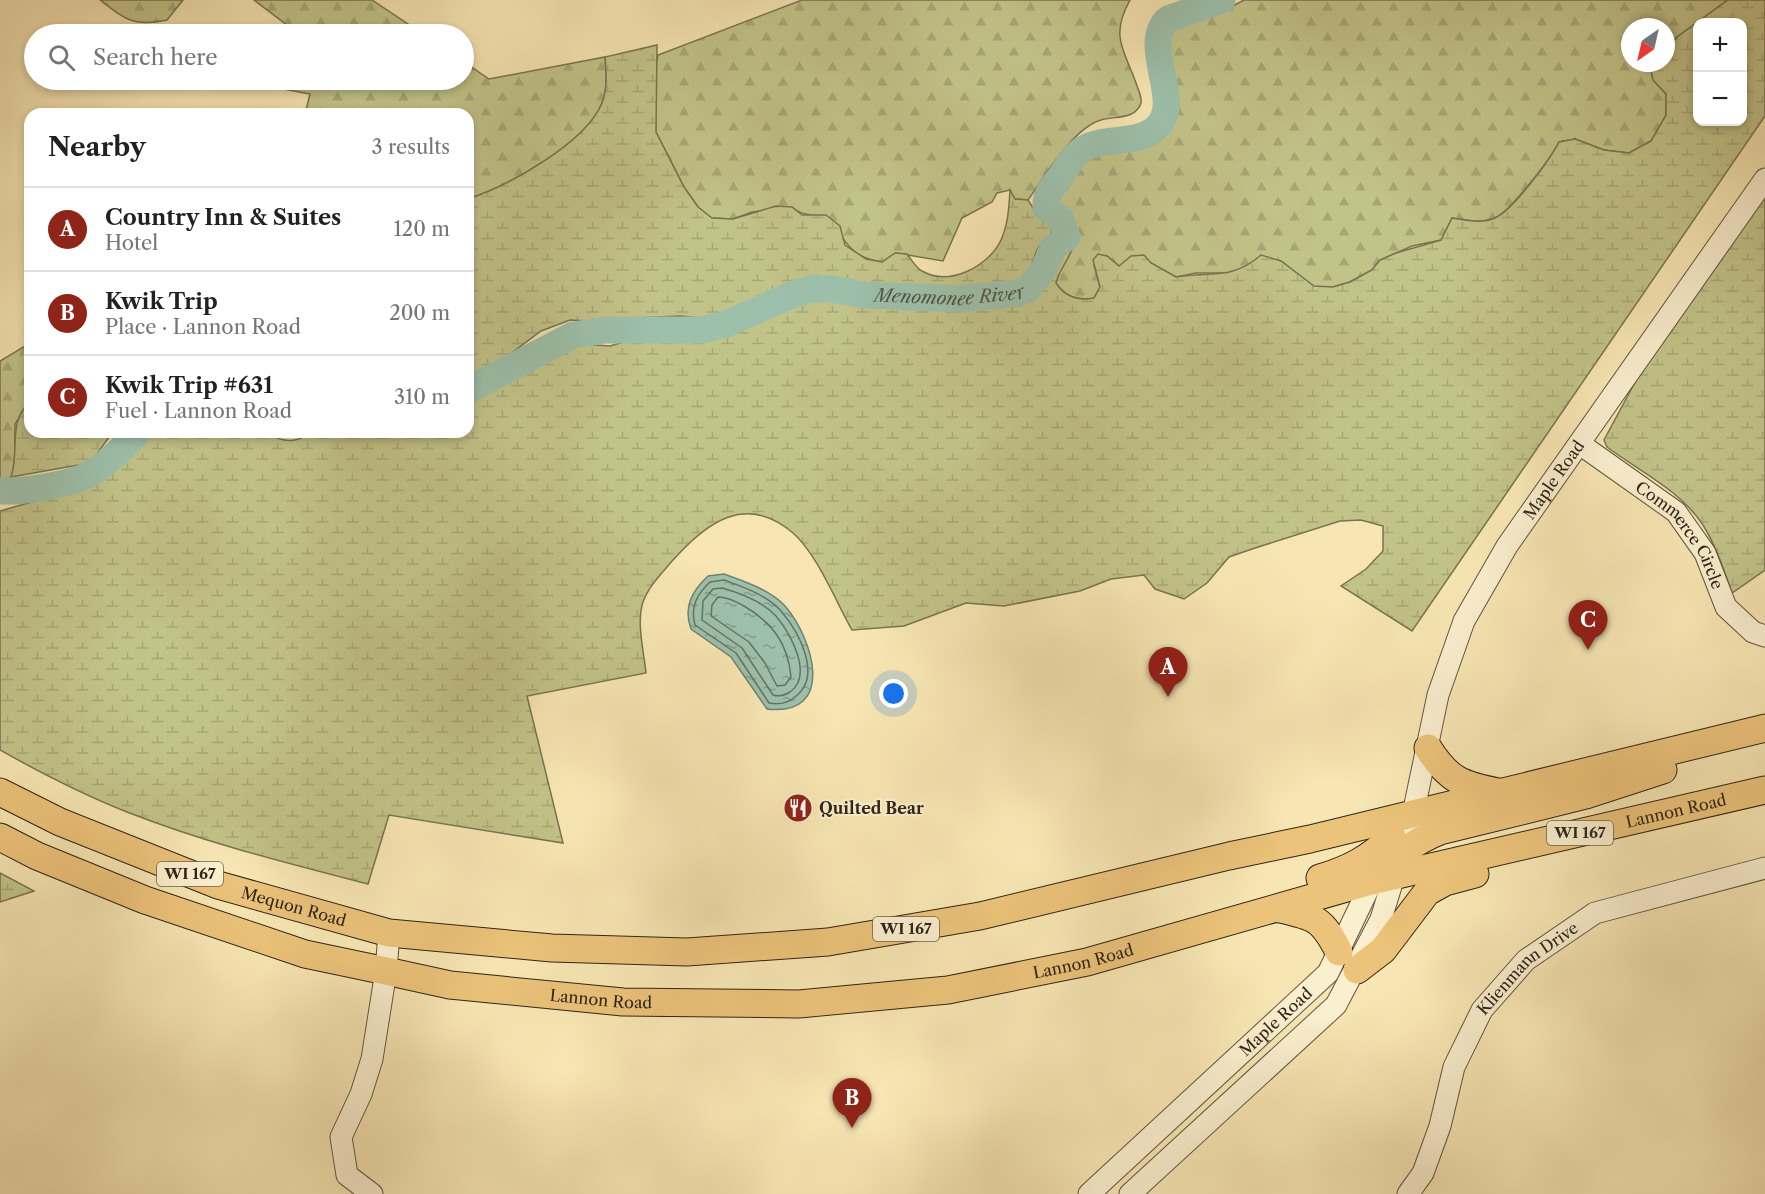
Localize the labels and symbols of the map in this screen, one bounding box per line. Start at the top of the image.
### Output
north arrow [1621,18,1675,72]
water label: Menomonee River [872,280,1030,310]
street label: Maple Road [1519,436,1588,523]
street label: Commerce Circle [1632,477,1728,592]
pin: C [1568,600,1608,650]
pin: A [1148,648,1188,697]
your location [879,679,908,708]
street label: Lannon Road [1624,789,1729,832]
restaurant icon: Quilted Bear [782,792,814,824]
place label: Quilted Bear [819,798,924,818]
road number: WI 167 [1547,821,1613,845]
road number: WI 167 [157,862,223,886]
street label: Mequon Road [239,882,349,931]
road number: WI 167 [873,917,939,941]
street label: Klienmann Drive [1472,918,1582,1019]
street label: Lannon Road [1031,939,1136,983]
street label: Maple Road [1235,983,1316,1060]
street label: Lannon Road [549,985,653,1012]
pin: B [832,1078,872,1128]

